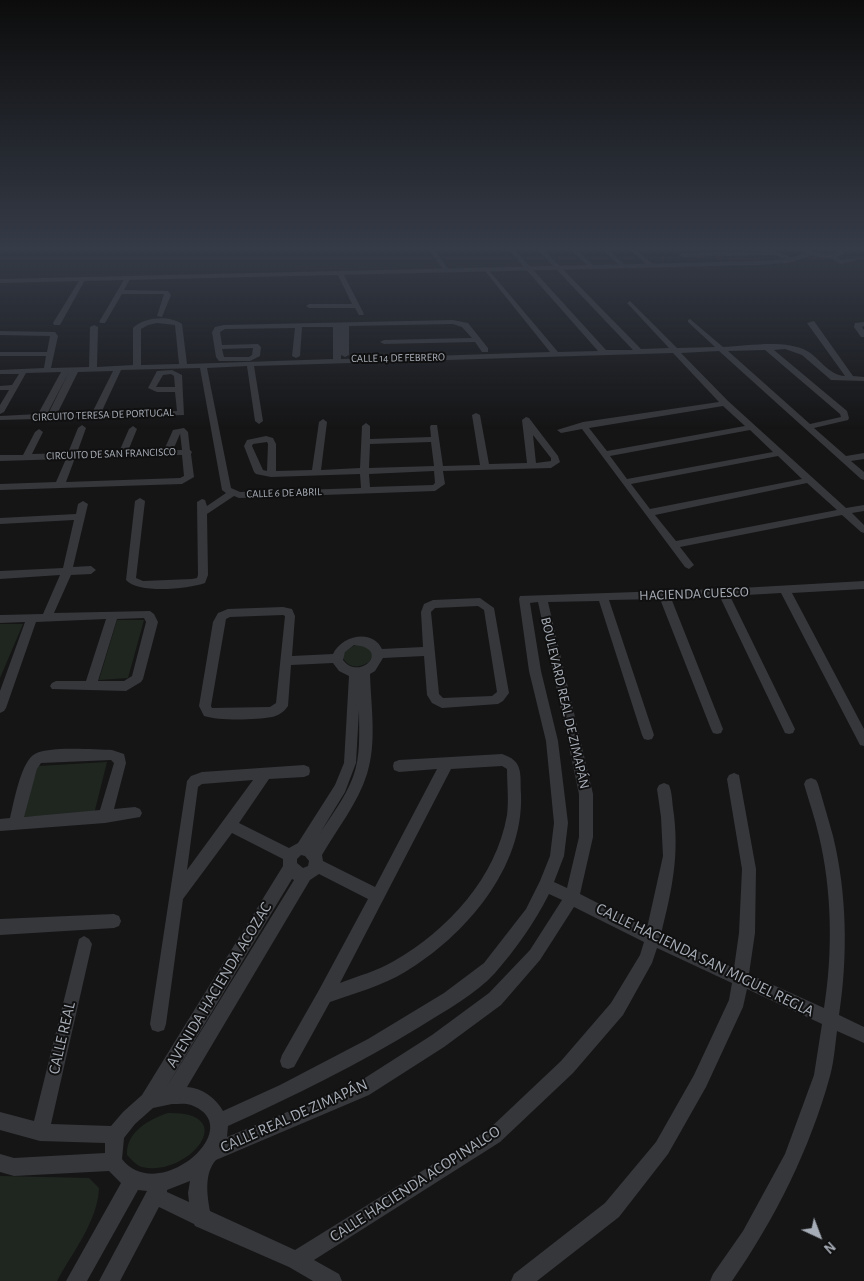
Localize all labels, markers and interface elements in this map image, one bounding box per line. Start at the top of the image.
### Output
street label: CALLE 14 DE FEBRERO [351,351,445,365]
street label: CIRCUITO TERESA DE PORTUGAL [32,406,174,424]
street label: CIRCUITO DE SAN FRANCISCO [46,445,176,463]
street label: CALLE 6 DE ABRIL [246,485,322,501]
street label: HACIENDA CUESCO [639,584,749,604]
street label: BOULEVARD REAL DE ZIMAPÁN [537,615,593,791]
street label: AVENIDA HACIENDA ACOZAC [162,899,276,1071]
street label: CALLE HACIENDA SAN MIGUEL REGLA [593,899,817,1021]
street label: CALLE REAL [44,1000,80,1076]
street label: CALLE REAL DE ZIMAPÁN [217,1075,371,1157]
street label: CALLE HACIENDA ACOPINALCO [326,1122,504,1246]
north arrow [794,1211,844,1261]
text: N [821,1239,838,1255]

